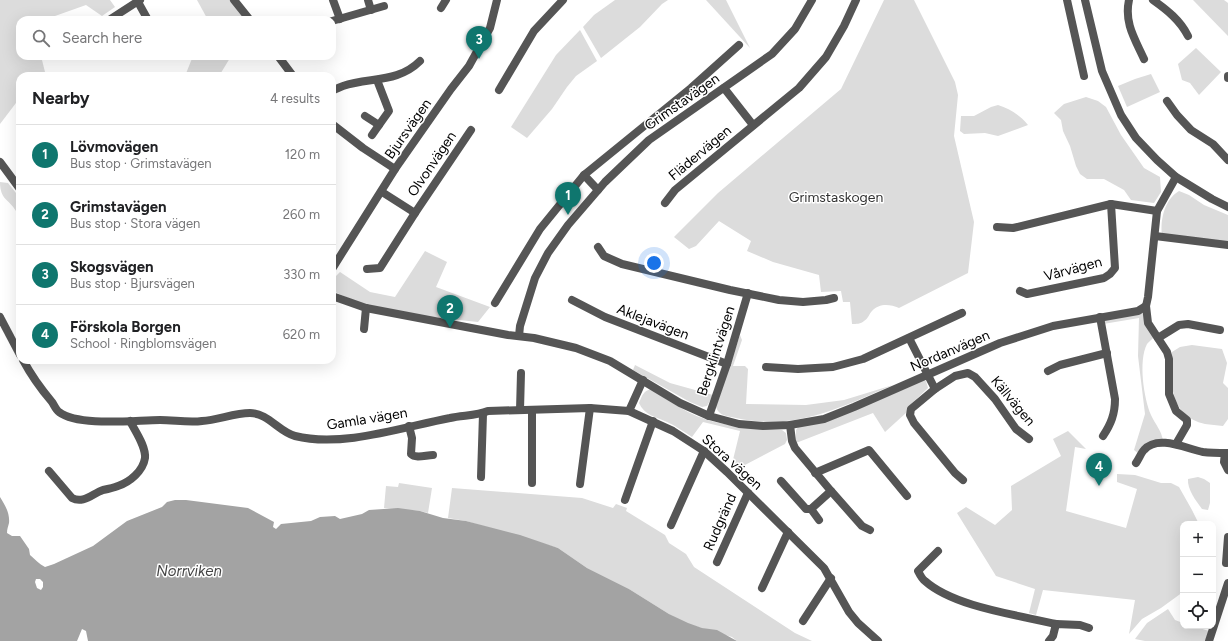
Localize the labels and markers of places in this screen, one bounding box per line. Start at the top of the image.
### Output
pin: 3 [466,26,492,59]
pin: 1 [555,182,581,215]
pin: 2 [437,295,463,328]
pin: 4 [1086,453,1112,486]

